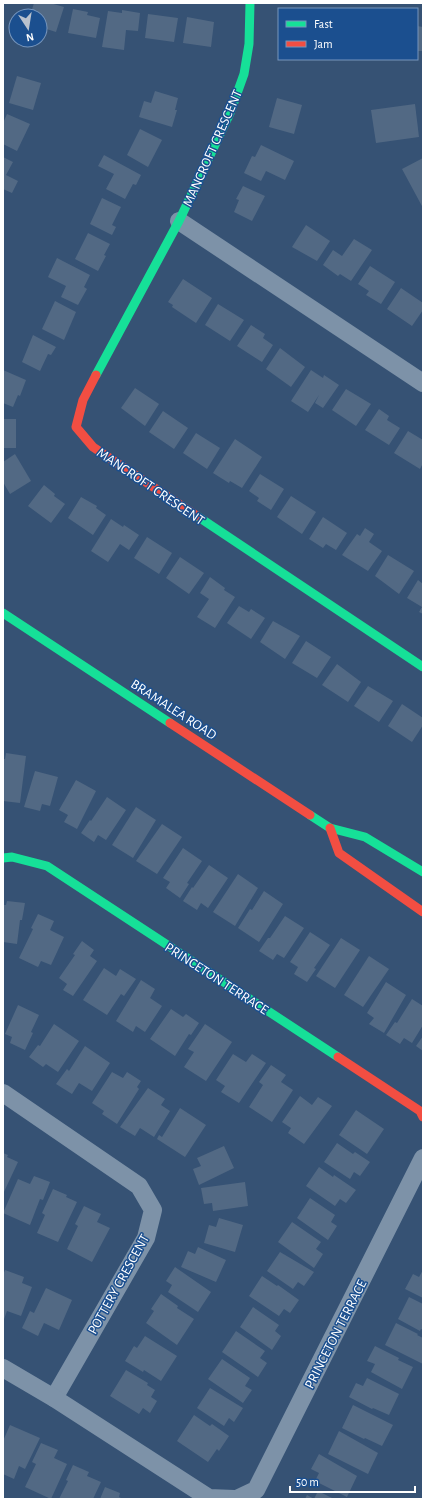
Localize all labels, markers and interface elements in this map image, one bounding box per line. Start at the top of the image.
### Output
north arrow [8,8,48,48]
legend [278,8,418,60]
text: Fast [314,18,333,30]
text: N [25,31,35,43]
text: Jam [314,38,333,50]
street label: MANCROFT CRESCENT [181,88,245,209]
street label: MANCROFT CRESCENT [94,446,207,528]
street label: BRAMALEA ROAD [128,677,219,743]
street label: PRINCETON TERRACE [162,940,271,1018]
street label: POTTERY CRESCENT [86,1232,152,1337]
street label: PRINCETON TERRACE [302,1277,370,1391]
scale bar [290,1468,415,1494]
text: 50 m [296,1476,319,1488]

